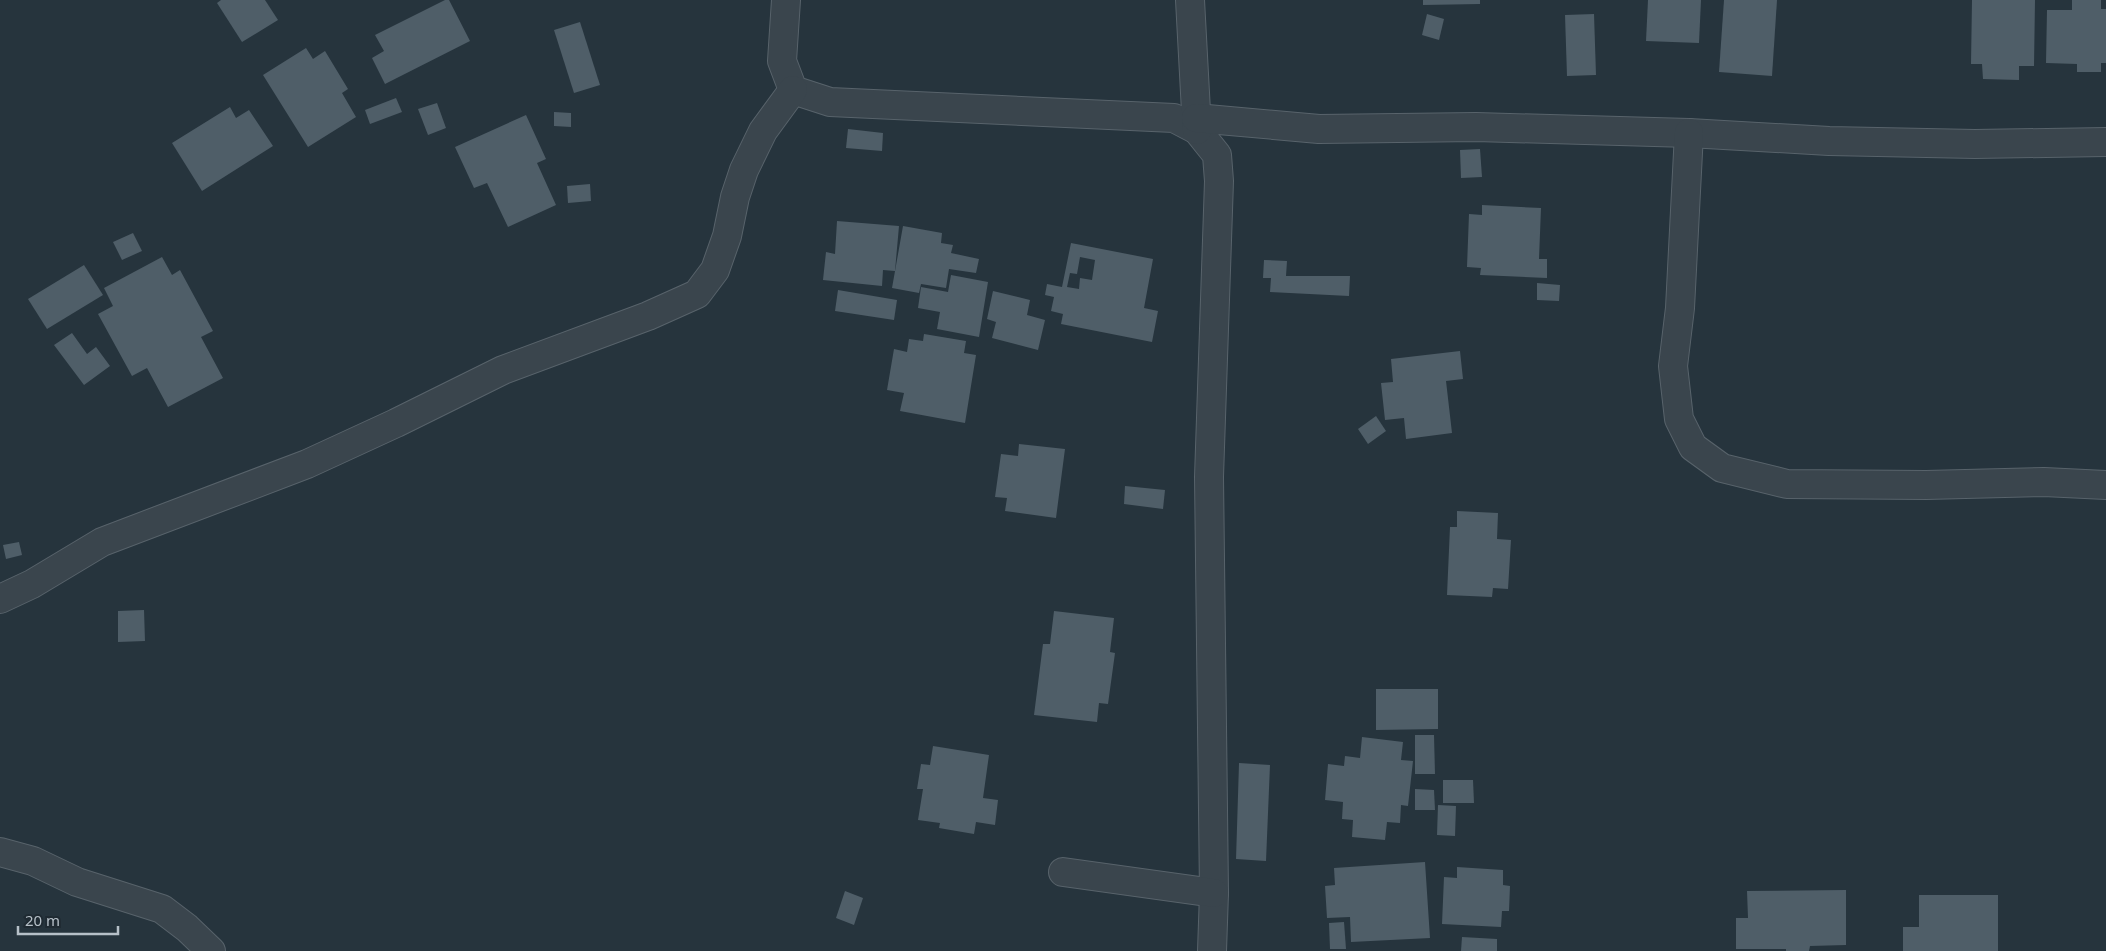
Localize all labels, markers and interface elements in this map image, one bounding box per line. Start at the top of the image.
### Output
scale bar [18,904,118,936]
text: 20 m [25,910,60,930]

